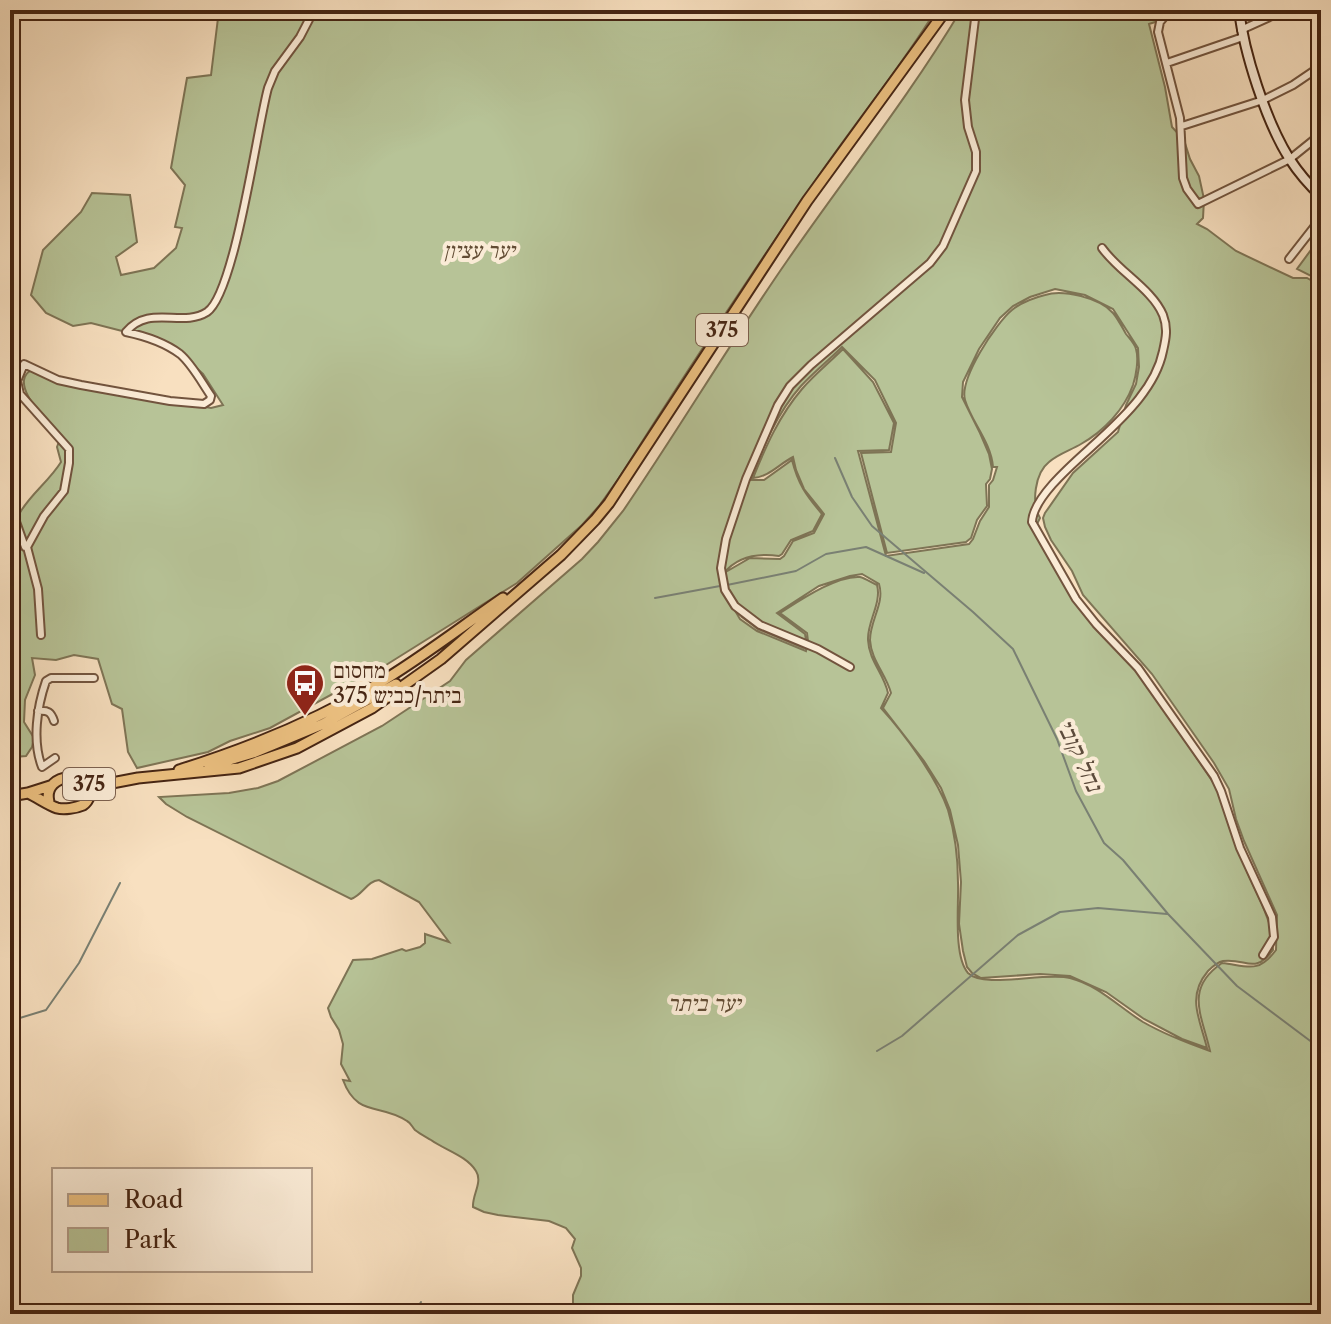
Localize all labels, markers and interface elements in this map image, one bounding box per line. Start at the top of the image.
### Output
park label: יער עציון [444,237,516,264]
road number: 375 [696,314,748,346]
place label: מחסום ביתר/כביש 375 [333,657,462,709]
bus stop icon: מחסום ביתר/כביש 375 [284,662,326,717]
water label: נחל קובי [1051,714,1110,797]
road number: 375 [63,768,115,800]
park label: יער ביתר [668,990,742,1017]
legend [52,1168,312,1272]
text: Road [124,1185,184,1214]
text: Park [124,1225,177,1254]

